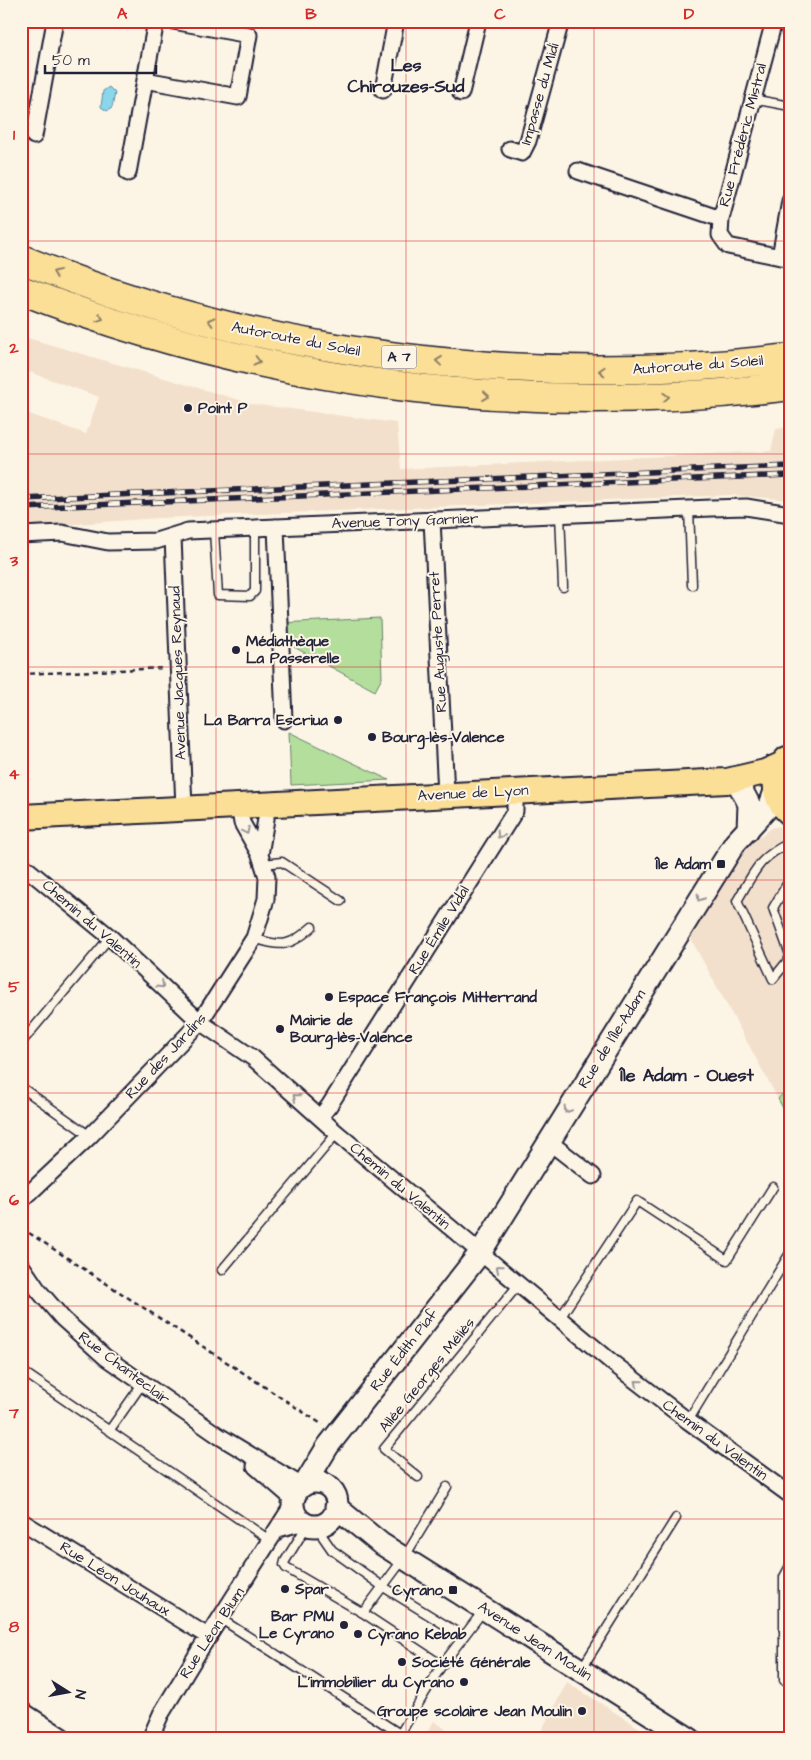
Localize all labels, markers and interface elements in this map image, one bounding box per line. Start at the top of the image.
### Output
text: A [117,3,128,25]
text: B [305,3,317,25]
text: C [494,3,506,25]
text: D [684,3,695,25]
street label: Impasse du Midi [515,40,565,147]
scale bar [45,42,156,74]
text: 50 m [52,50,90,71]
district label: Les Chirouzes-Sud [348,53,465,99]
street label: Rue Frédéric Mistral [714,61,772,209]
text: 1 [13,124,16,146]
one-way arrow [52,269,61,280]
one-way arrow [95,313,104,323]
one-way arrow [206,316,215,327]
street label: Autoroute du Soleil [230,316,362,362]
text: 2 [8,337,19,359]
road number: A 7 [382,346,416,368]
street label: Autoroute du Soleil [632,350,764,380]
one-way arrow [252,355,261,366]
one-way arrow [435,356,443,367]
one-way arrow [597,365,605,376]
one-way arrow [483,390,491,401]
one-way arrow [663,392,671,402]
place label: Point P [198,398,248,419]
marker: Point P [182,402,194,414]
street label: Avenue Tony Garnier [331,508,479,535]
text: 3 [9,550,19,572]
street label: Rue Auguste Perret [424,571,453,713]
street label: Avenue Jacques Reynaud [164,585,193,760]
place label: Médiathèque La Passerelle [246,631,340,669]
marker: Médiathèque La Passerelle [230,644,242,656]
place label: La Barra Escriua [204,710,328,731]
marker: La Barra Escriua [332,714,344,726]
place label: Bourg-lès-Valence [382,727,505,750]
marker: Bourg-lès-Valence [366,731,378,743]
text: 4 [9,763,20,785]
street label: Avenue de Lyon [417,780,530,807]
one-way arrow [240,826,250,835]
one-way arrow [497,829,506,838]
place label: Île Adam [654,854,711,875]
marker: Île Adam [715,858,727,870]
street label: Chemin du Valentin [38,875,147,974]
street label: Rue Émile Vidal [403,882,475,978]
one-way arrow [697,892,706,902]
text: 5 [8,976,20,998]
one-way arrow [156,979,165,988]
street label: Rue de l'Île-Adam [573,985,651,1092]
place label: Espace François Mitterrand [339,987,537,1008]
marker: Espace François Mitterrand [323,991,335,1003]
street label: Rue des Jardins [121,1008,212,1104]
place label: Mairie de Bourg-lès-Valence [290,1010,413,1050]
marker: Mairie de Bourg-lès-Valence [274,1023,286,1035]
district label: Île Adam - Ouest [618,1063,755,1088]
one-way arrow [292,1094,301,1103]
one-way arrow [564,1105,574,1114]
street label: Chemin du Valentin [345,1138,455,1235]
text: 6 [9,1189,19,1211]
one-way arrow [496,1266,505,1274]
street label: Rue Édith Piaf [365,1304,443,1396]
street label: Allée Georges Méliès [374,1313,481,1437]
street label: Rue Chanteclair [74,1327,174,1409]
one-way arrow [634,1380,643,1389]
street label: Chemin du Valentin [658,1395,772,1486]
text: 7 [8,1402,19,1424]
street label: Rue Léon Jouhaux [56,1537,175,1622]
place label: Spar [294,1579,330,1600]
place label: Cyrano [392,1580,444,1602]
street label: Rue Léon Blum [175,1583,250,1683]
marker: Spar [279,1583,291,1595]
marker: Cyrano [447,1584,459,1596]
street label: Avenue Jean Moulin [474,1596,597,1686]
place label: Bar PMU Le Cyrano [259,1606,335,1645]
text: 8 [9,1616,20,1638]
marker: Bar PMU Le Cyrano [338,1619,350,1631]
place label: Cyrano Kebab [368,1624,467,1646]
marker: Cyrano Kebab [352,1628,364,1640]
place label: Société Générale [411,1652,531,1673]
marker: Société Générale [396,1656,408,1668]
north arrow [42,1668,92,1718]
place label: L'immobilier du Cyrano [297,1672,455,1694]
marker: L'immobilier du Cyrano [458,1676,470,1688]
text: N [69,1688,90,1701]
place label: Groupe scolaire Jean Moulin [377,1701,572,1722]
marker: Groupe scolaire Jean Moulin [576,1705,588,1717]

